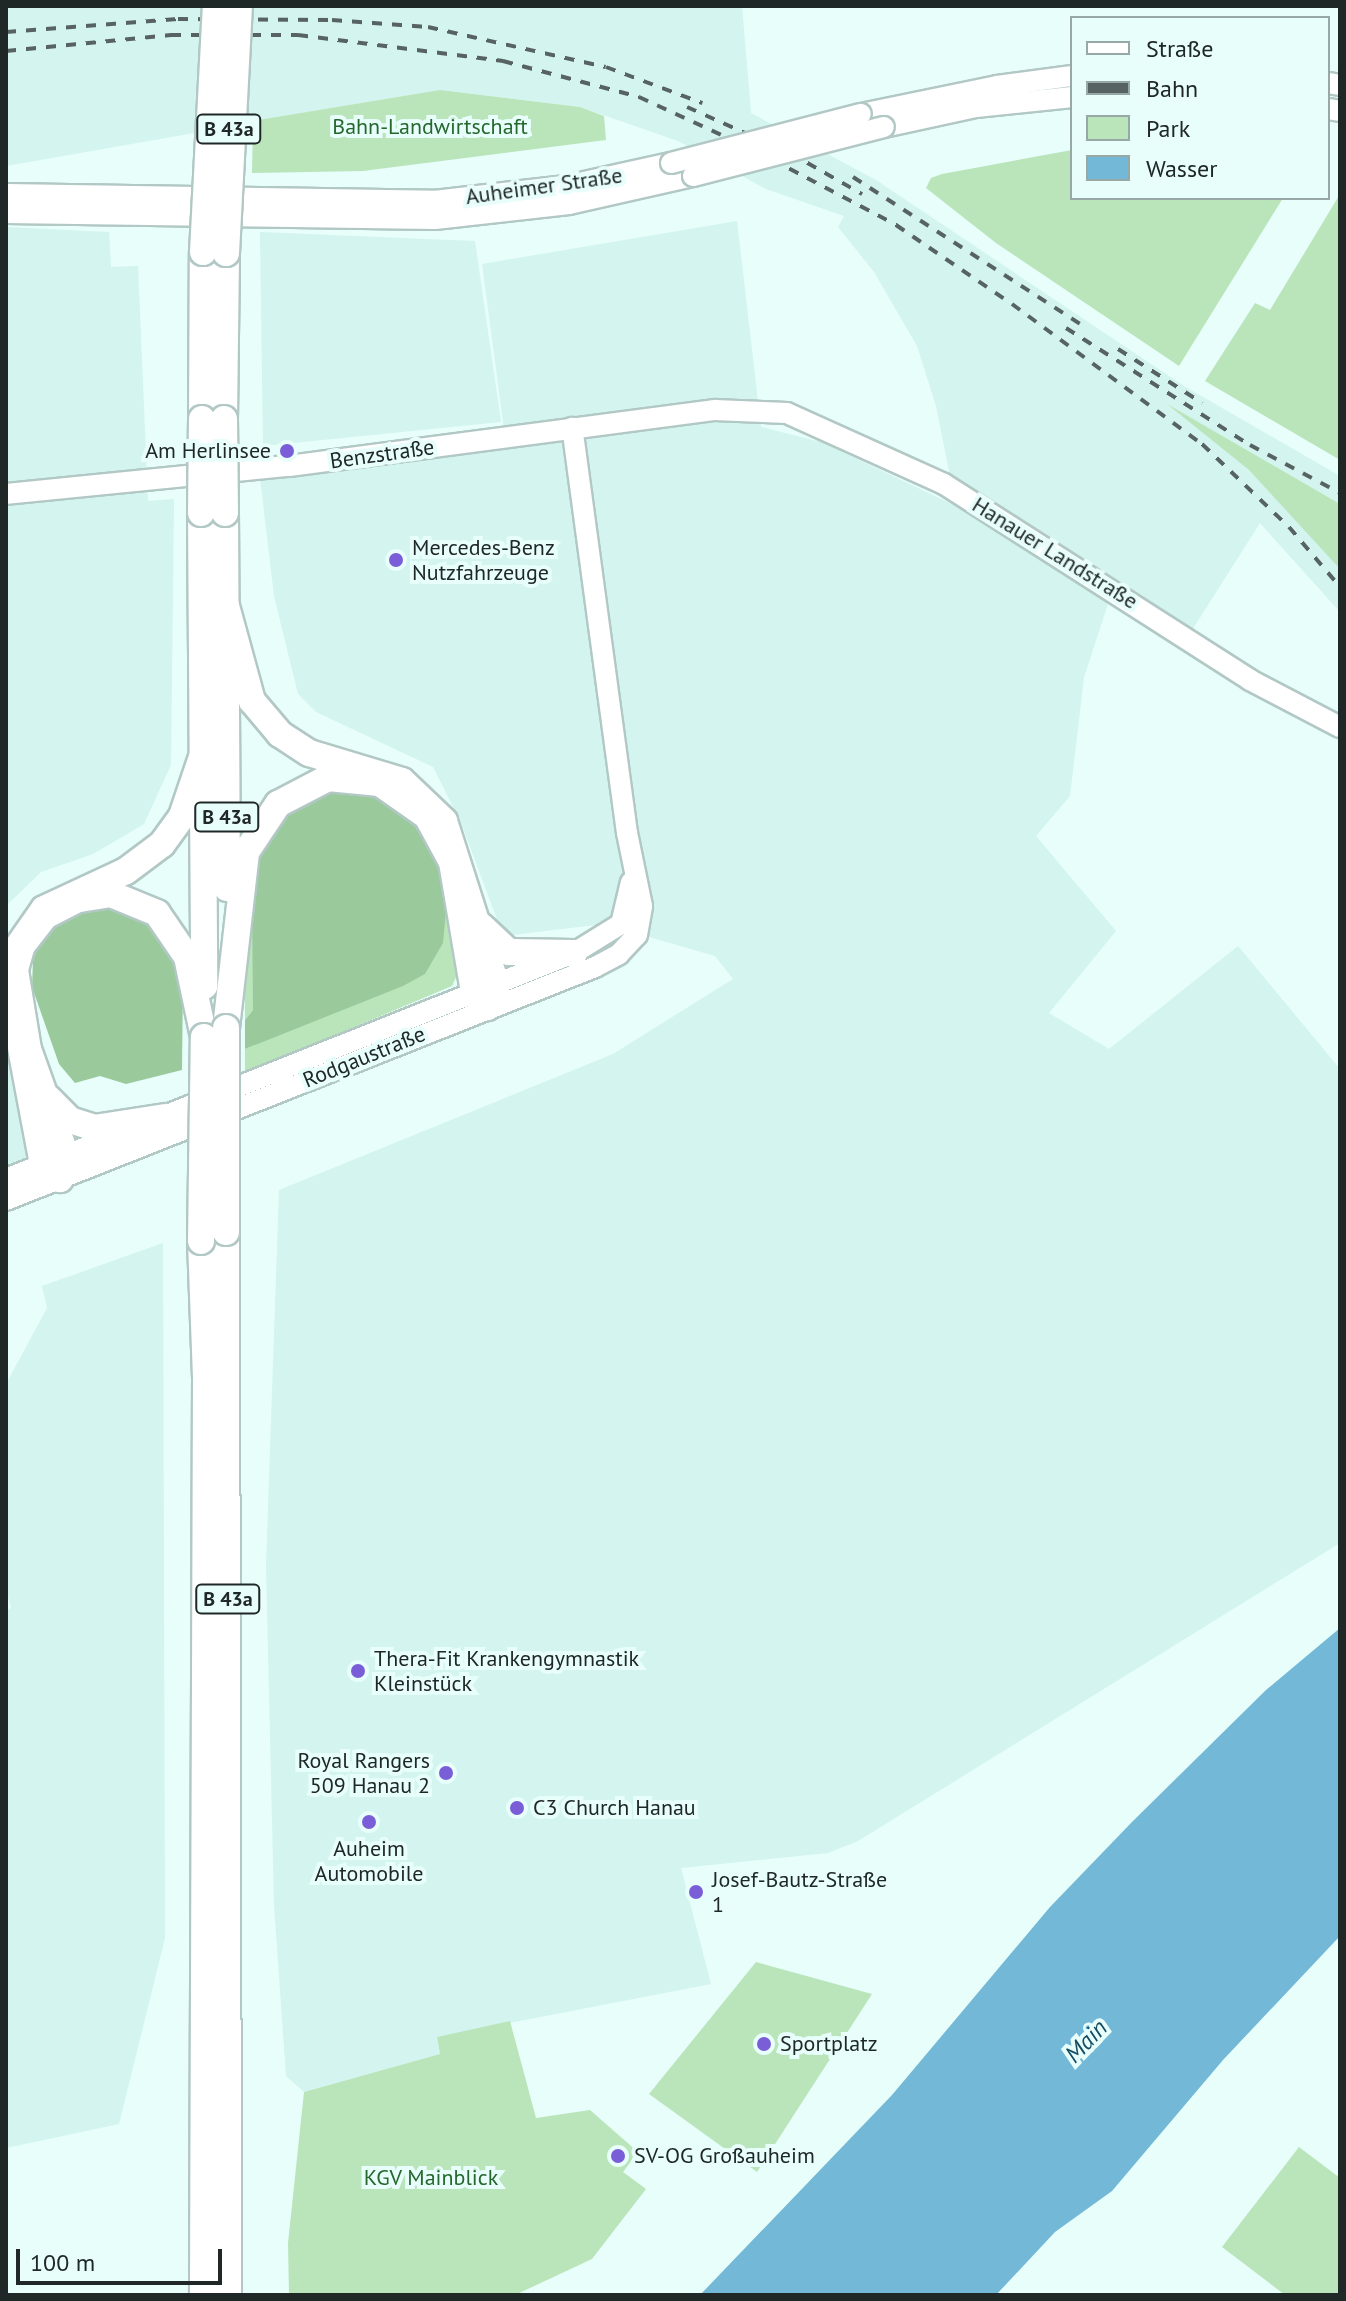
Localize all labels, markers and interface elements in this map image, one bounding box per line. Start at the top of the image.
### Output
legend [1070,16,1330,200]
text: Straße [1146,33,1213,64]
text: Bahn [1146,73,1198,104]
road number: B 43a [195,113,263,145]
text: Park [1146,113,1190,144]
park label: Bahn-Landwirtschaft [332,114,528,140]
text: Wasser [1146,153,1217,184]
street label: Auheimer Straße [464,162,624,210]
street label: Benzstraße [328,434,436,474]
place label: Am Herlinsee [145,438,271,464]
marker: Am Herlinsee [278,442,296,460]
street label: Hanauer Landstraße [967,491,1143,615]
place label: Mercedes-Benz Nutzfahrzeuge [412,534,555,586]
marker: Mercedes-Benz Nutzfahrzeuge [387,551,405,569]
road number: B 43a [193,801,261,833]
street label: Rodgaustraße [299,1020,429,1094]
road number: B 43a [194,1583,262,1615]
place label: Thera-Fit Krankengymnastik Kleinstück [374,1645,639,1696]
marker: Thera-Fit Krankengymnastik Kleinstück [349,1662,367,1680]
place label: Royal Rangers 509 Hanau 2 [297,1747,430,1798]
marker: Royal Rangers 509 Hanau 2 [437,1764,455,1782]
place label: C3 Church Hanau [533,1795,696,1821]
marker: C3 Church Hanau [508,1799,526,1817]
marker: Auheim Automobile [360,1813,378,1831]
place label: Auheim Automobile [315,1835,423,1886]
place label: Josef-Bautz-Straße 1 [712,1866,887,1918]
marker: Josef-Bautz-Straße 1 [687,1883,705,1901]
water label: Main [1059,2014,1113,2068]
place label: Sportplatz [780,2031,878,2057]
marker: Sportplatz [755,2035,773,2053]
place label: SV-OG Großauheim [634,2143,815,2169]
marker: SV-OG Großauheim [609,2147,627,2165]
park label: KGV Mainblick [363,2165,499,2191]
scale bar [20,2233,226,2283]
text: 100 m [30,2247,95,2278]

